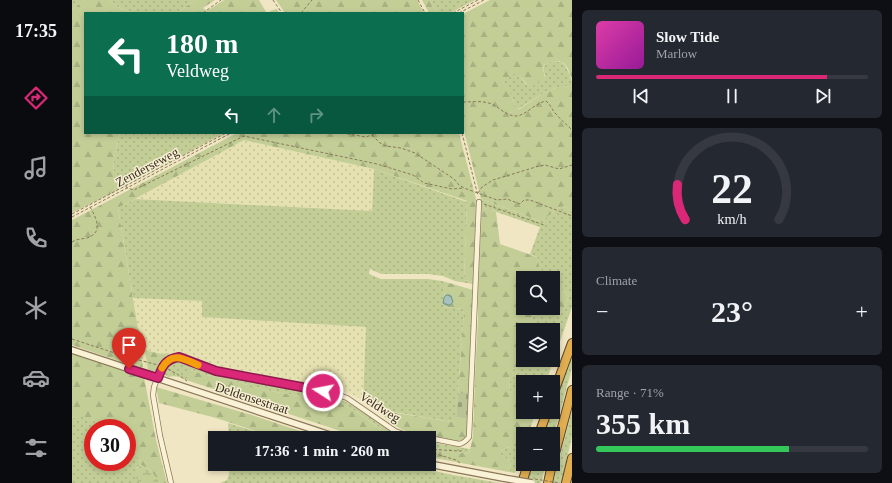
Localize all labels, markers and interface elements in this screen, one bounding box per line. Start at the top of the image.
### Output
text: 17:35 [15,21,57,41]
icon: left [100,28,152,80]
text: 180 m [166,28,238,59]
text: Slow Tide [656,29,719,45]
text: Marlow [656,46,697,61]
text: Veldweg [166,61,229,81]
icon: directions [22,84,50,112]
icon: previous [630,85,652,107]
icon: pause [721,85,743,107]
icon: next [812,85,834,107]
icon: left [221,104,243,126]
icon: ahead [263,104,285,126]
icon: right [305,104,327,126]
street label: Zenderseweg [113,144,182,190]
icon: music [22,154,50,182]
text: 22 [711,166,753,212]
text: km/h [717,211,747,227]
icon: phone [22,224,50,252]
map controls [516,271,560,471]
button: search [516,271,560,315]
text: Climate [596,273,637,288]
icon: climate [22,294,50,322]
text: 23° [711,295,753,328]
text: − [596,299,608,324]
text: + [856,299,868,324]
button: layers [516,323,560,367]
pin [112,328,146,369]
icon: arrive [118,334,140,356]
icon: car [22,364,50,392]
position arrow [302,370,344,412]
button: + [516,375,560,419]
street label: Deldensestraat [213,379,291,417]
text: Range · 71% [596,385,664,400]
street label: Veldweg [357,388,404,426]
text: 355 km [596,407,690,440]
speed limit sign: 30 [84,419,136,471]
button: − [516,427,560,471]
icon: filters [22,434,50,462]
text: 17:36 · 1 min · 260 m [255,443,390,459]

